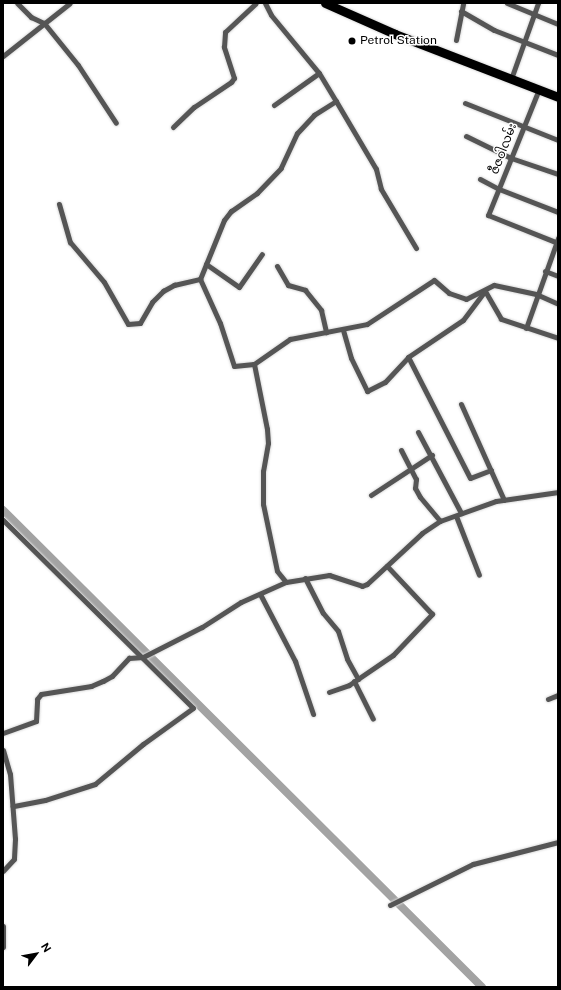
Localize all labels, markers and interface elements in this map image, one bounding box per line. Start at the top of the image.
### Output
place label: Petrol Station [360,34,437,48]
marker: Petrol Station [347,36,357,46]
street label: ဇီဇဝါလမ်း [488,121,520,177]
north arrow [16,934,56,974]
text: N [39,941,54,954]

